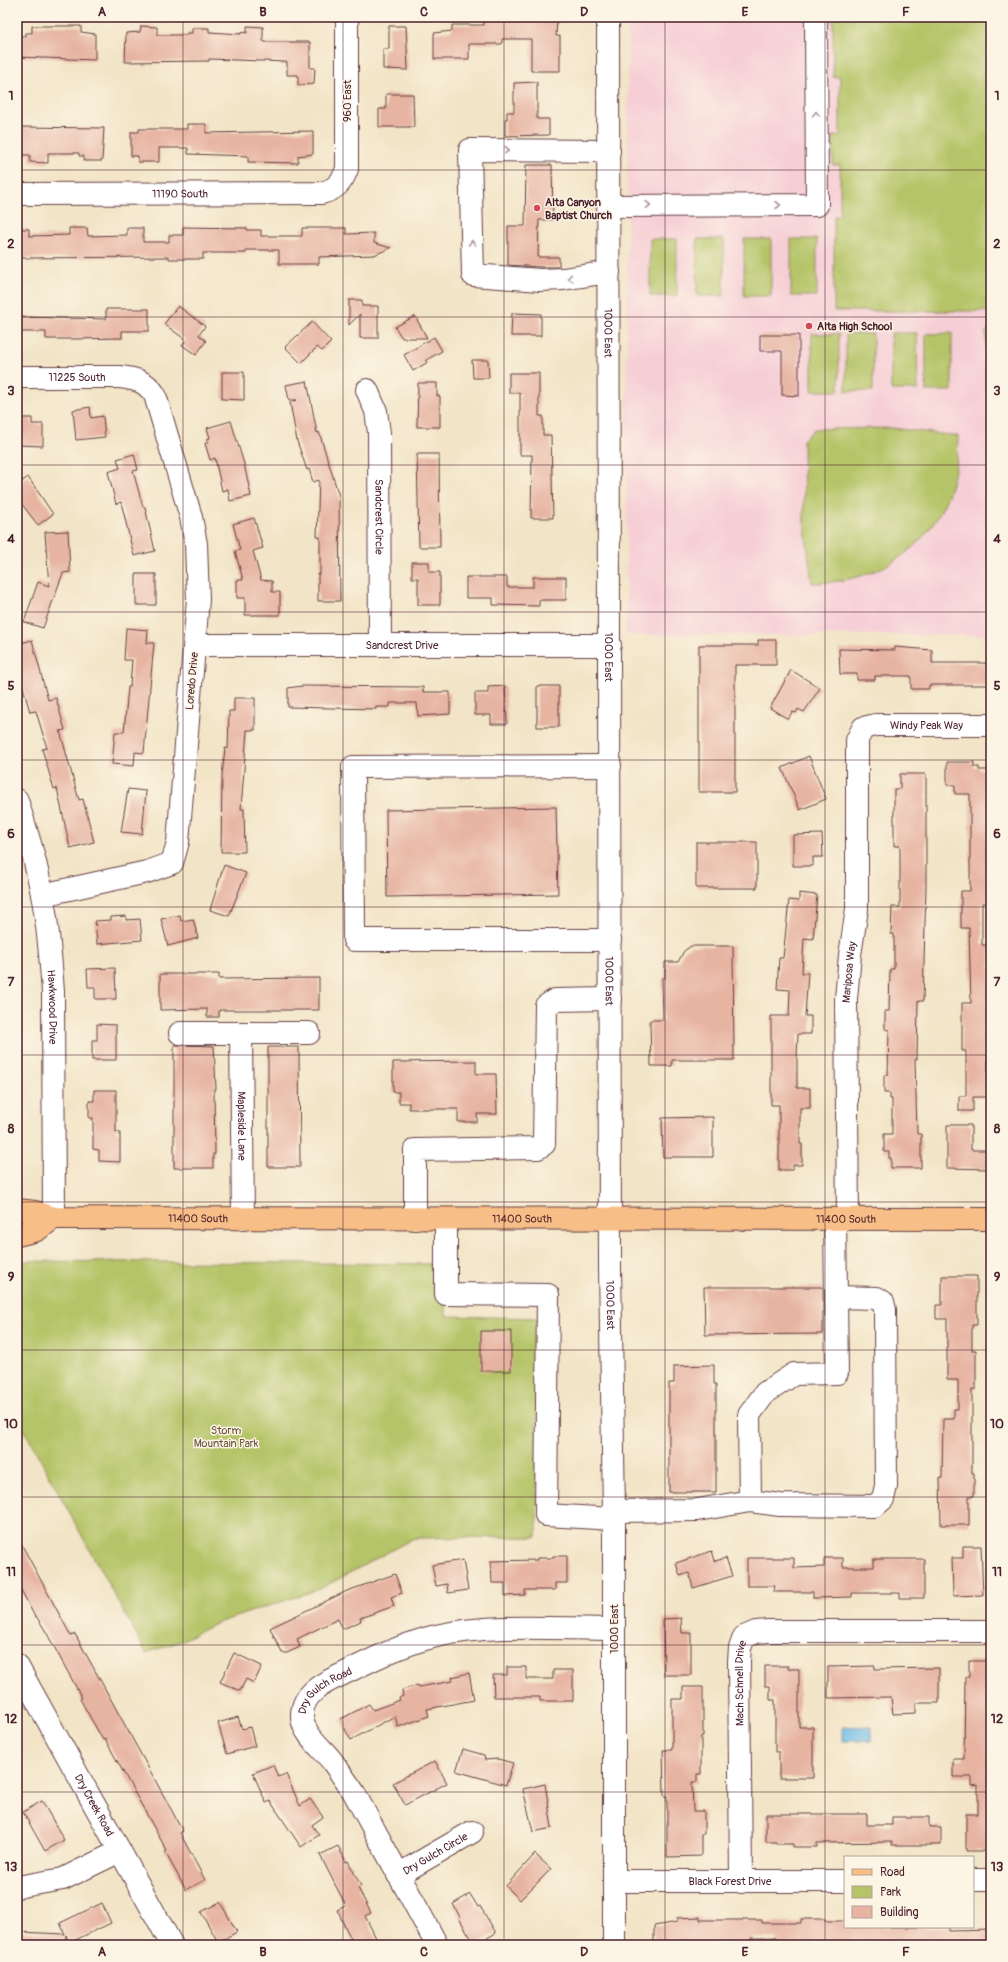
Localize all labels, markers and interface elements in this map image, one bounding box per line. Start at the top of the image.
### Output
text: A [98,4,107,20]
text: B [259,4,267,20]
text: C [420,4,428,20]
text: D [580,4,588,20]
text: E [742,4,749,20]
text: F [902,4,910,20]
street label: 960 East [341,79,354,122]
text: 1 [8,88,14,104]
text: 1 [994,88,1000,104]
one-way arrow [812,111,820,117]
one-way arrow [504,146,510,155]
street label: 11190 South [152,187,208,200]
place label: Alta Canyon Baptist Church [545,196,612,222]
one-way arrow [645,201,651,209]
one-way arrow [775,201,781,209]
marker: Alta Canyon Baptist Church [532,203,542,213]
text: 2 [7,236,15,252]
text: 2 [993,236,1001,252]
one-way arrow [468,240,476,246]
one-way arrow [567,273,573,282]
street label: 1000 East [602,308,615,358]
place label: Alta High School [817,320,893,333]
marker: Alta High School [804,321,814,331]
street label: 11225 South [49,371,105,384]
text: 3 [7,383,15,399]
text: 3 [993,383,1001,399]
street label: Sandcrest Circle [373,479,386,555]
text: 4 [7,531,15,547]
text: 4 [993,531,1001,547]
street label: 1000 East [602,632,616,682]
street label: Sandcrest Drive [366,639,439,652]
street label: Loredo Drive [183,651,201,711]
text: 5 [7,678,15,694]
text: 5 [993,678,1001,694]
street label: Windy Peak Way [890,719,963,732]
text: 6 [7,826,15,842]
text: 6 [993,826,1001,842]
street label: Mariposa Way [839,940,859,1003]
street label: 1000 East [603,956,616,1006]
street label: Hawkwood Drive [45,969,60,1045]
text: 7 [8,974,15,990]
text: 7 [994,974,1001,990]
street label: Mapleside Lane [235,1091,249,1161]
text: 8 [8,1121,15,1137]
text: 8 [994,1121,1001,1137]
street label: 11400 South [168,1212,228,1225]
street label: 11400 South [492,1212,552,1225]
street label: 11400 South [816,1212,876,1225]
text: 9 [8,1269,15,1285]
text: 9 [994,1269,1001,1285]
street label: 1000 East [604,1280,618,1330]
text: 10 [4,1416,18,1432]
text: 10 [990,1416,1004,1432]
park label: Storm Mountain Park [194,1424,259,1450]
text: 11 [6,1564,16,1580]
text: 11 [992,1564,1002,1580]
street label: 1000 East [608,1604,621,1654]
street label: Mach Schnell Drive [732,1638,749,1726]
street label: Dry Gulch Road [295,1664,354,1715]
text: 12 [5,1711,17,1727]
text: 12 [991,1711,1003,1727]
street label: Dry Creek Road [72,1772,117,1838]
street label: Dry Gulch Circle [400,1829,470,1877]
legend [844,1856,974,1928]
text: 13 [5,1859,17,1875]
text: 13 [991,1859,1003,1875]
text: Road [880,1865,905,1880]
street label: Black Forest Drive [689,1875,772,1888]
text: Park [880,1885,901,1900]
text: Building [880,1905,919,1920]
text: A [98,1944,107,1960]
text: B [259,1944,267,1960]
text: C [420,1944,428,1960]
text: D [580,1944,588,1960]
text: E [742,1944,749,1960]
text: F [902,1944,910,1960]

